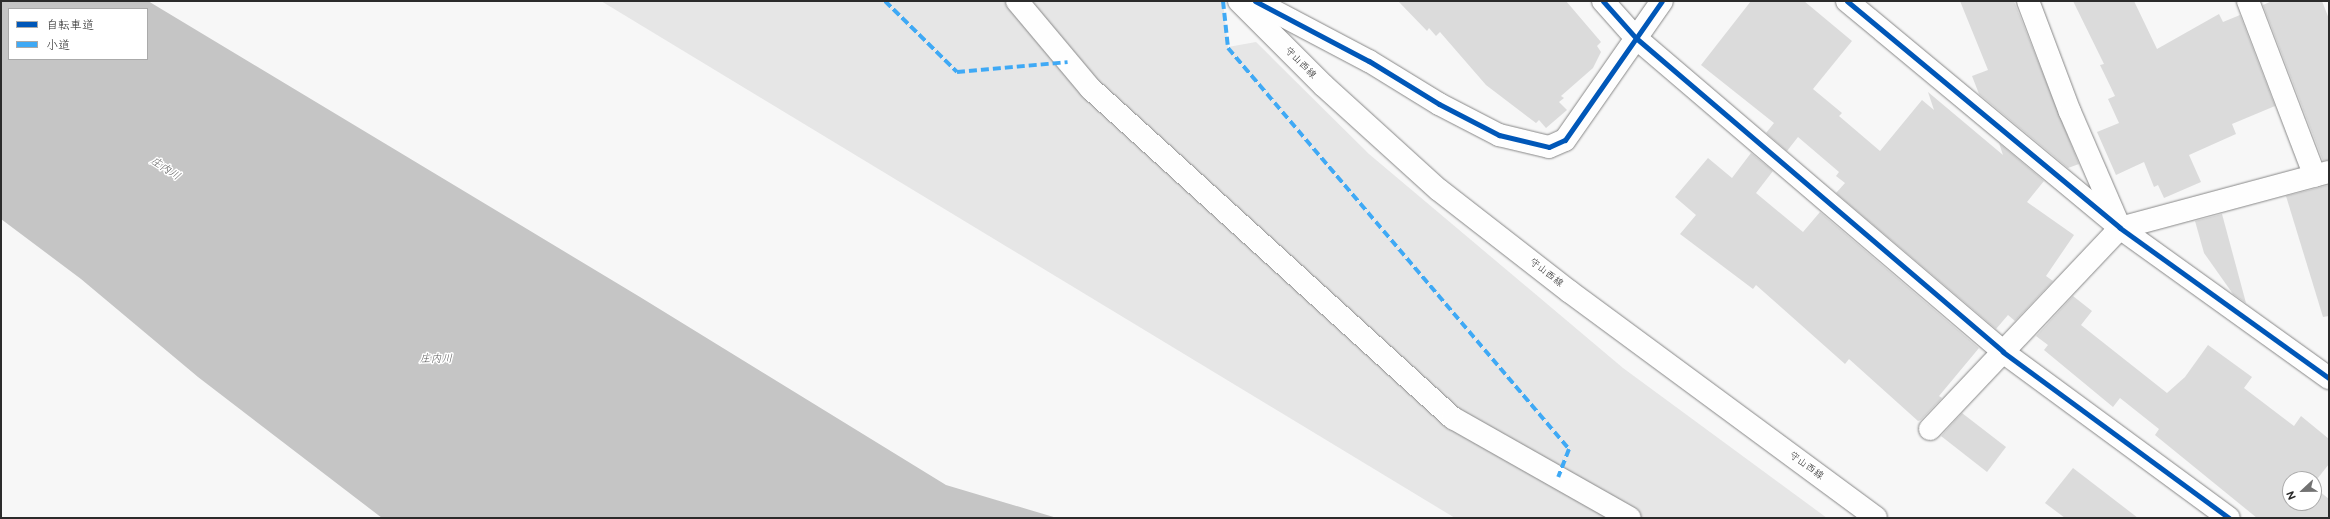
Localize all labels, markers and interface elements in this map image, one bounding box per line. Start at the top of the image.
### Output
legend [8,8,148,60]
text: 自転車道 [46,18,94,33]
text: 小道 [46,38,70,53]
street label: 守山西線 [1282,45,1318,81]
water label: 庄内川 [148,154,182,184]
street label: 守山西線 [1527,256,1565,290]
water label: 庄内川 [420,352,452,366]
street label: 守山西線 [1786,449,1826,483]
north arrow [2282,471,2322,511]
text: N [2284,489,2299,502]

